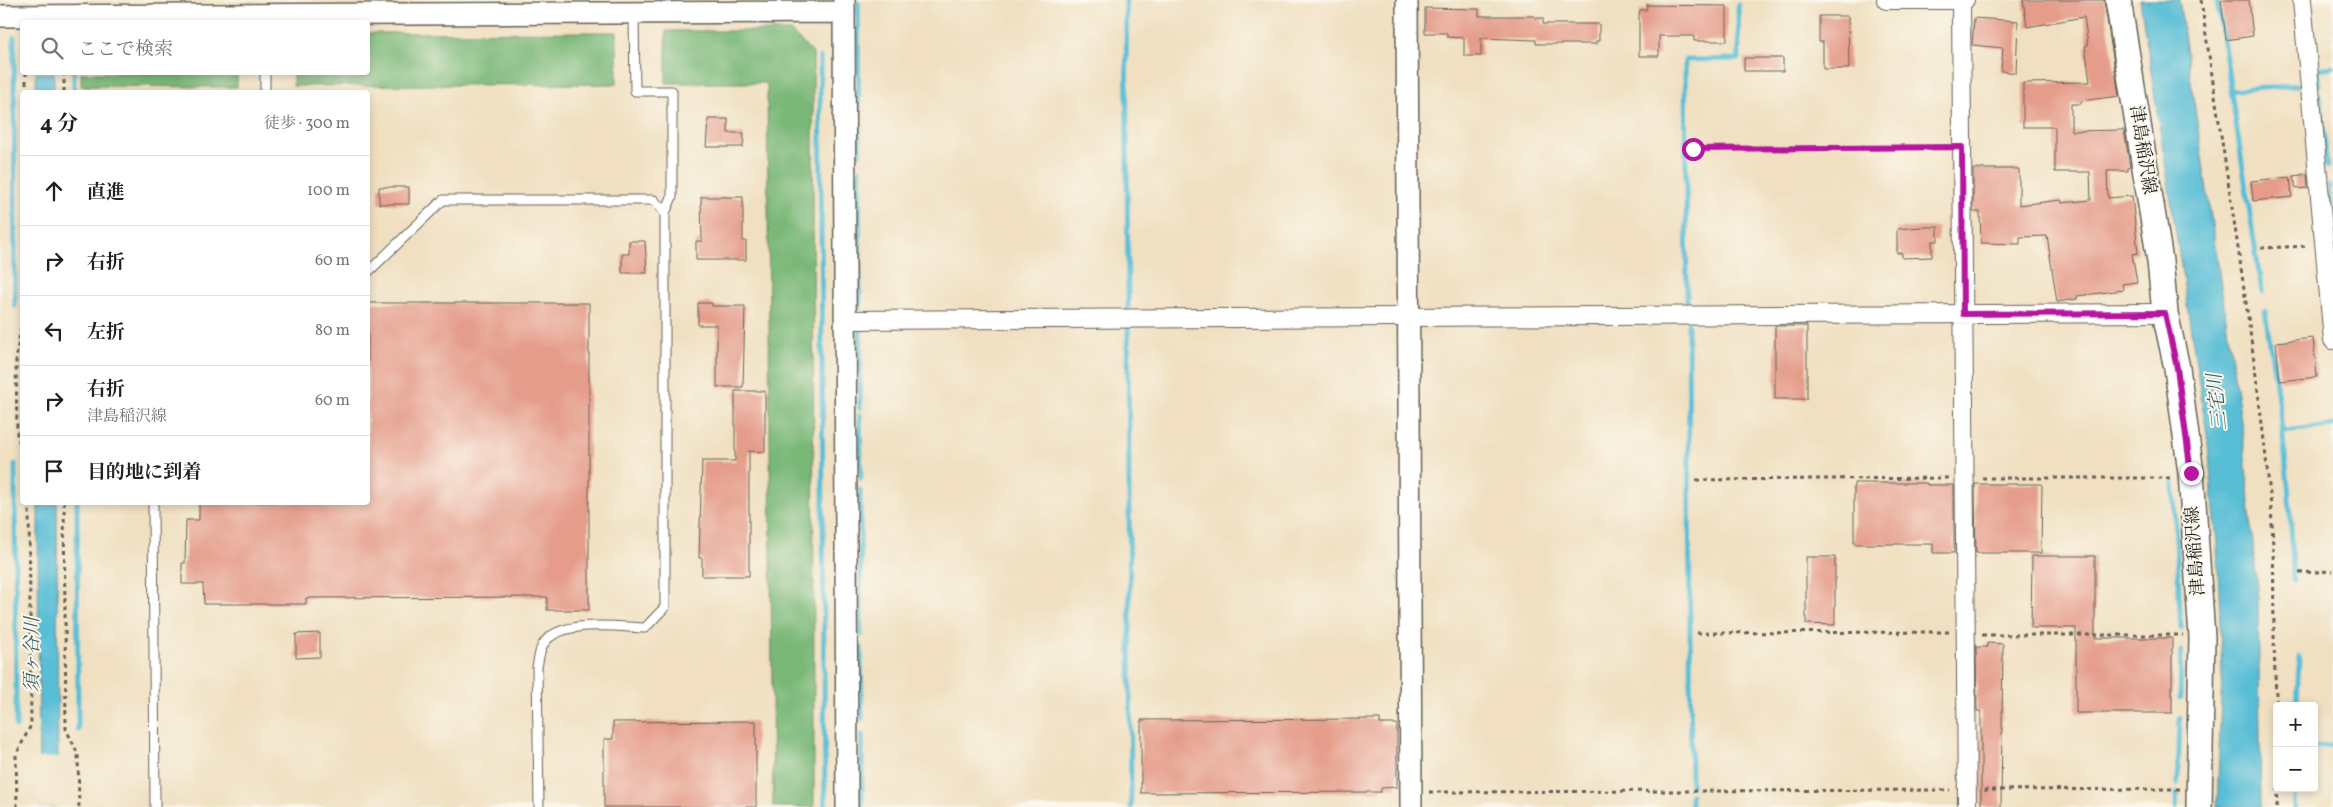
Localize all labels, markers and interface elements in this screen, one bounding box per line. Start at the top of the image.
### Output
search box [20,20,370,75]
icon: search [38,34,66,62]
text: ここで検索 [78,37,173,63]
street label: 津島稲沢線 [2123,104,2161,196]
text: 4 分 [40,110,78,139]
text: 徒歩 · 300 m [264,113,350,135]
route start [1682,138,1705,161]
icon: ahead [40,177,68,205]
text: 直進 [87,180,125,206]
text: 100 m [307,180,350,202]
icon: right [40,247,68,275]
text: 右折 [87,250,125,276]
text: 60 m [315,250,350,272]
icon: left [40,317,68,345]
text: 左折 [87,320,125,346]
text: 80 m [315,320,350,342]
water label: 三宅川 [2202,370,2234,432]
text: 右折 [87,377,125,403]
icon: right [40,387,68,415]
text: 60 m [315,390,350,412]
text: 津島稲沢線 [87,406,167,428]
icon: arrive [40,457,68,485]
text: 目的地に到着 [87,460,201,486]
route end [2180,462,2203,485]
street label: 津島稲沢線 [2180,505,2212,597]
water label: 須ヶ谷川 [20,615,46,693]
map controls [2273,702,2318,792]
button: + [2273,702,2318,747]
button: − [2273,747,2318,792]

